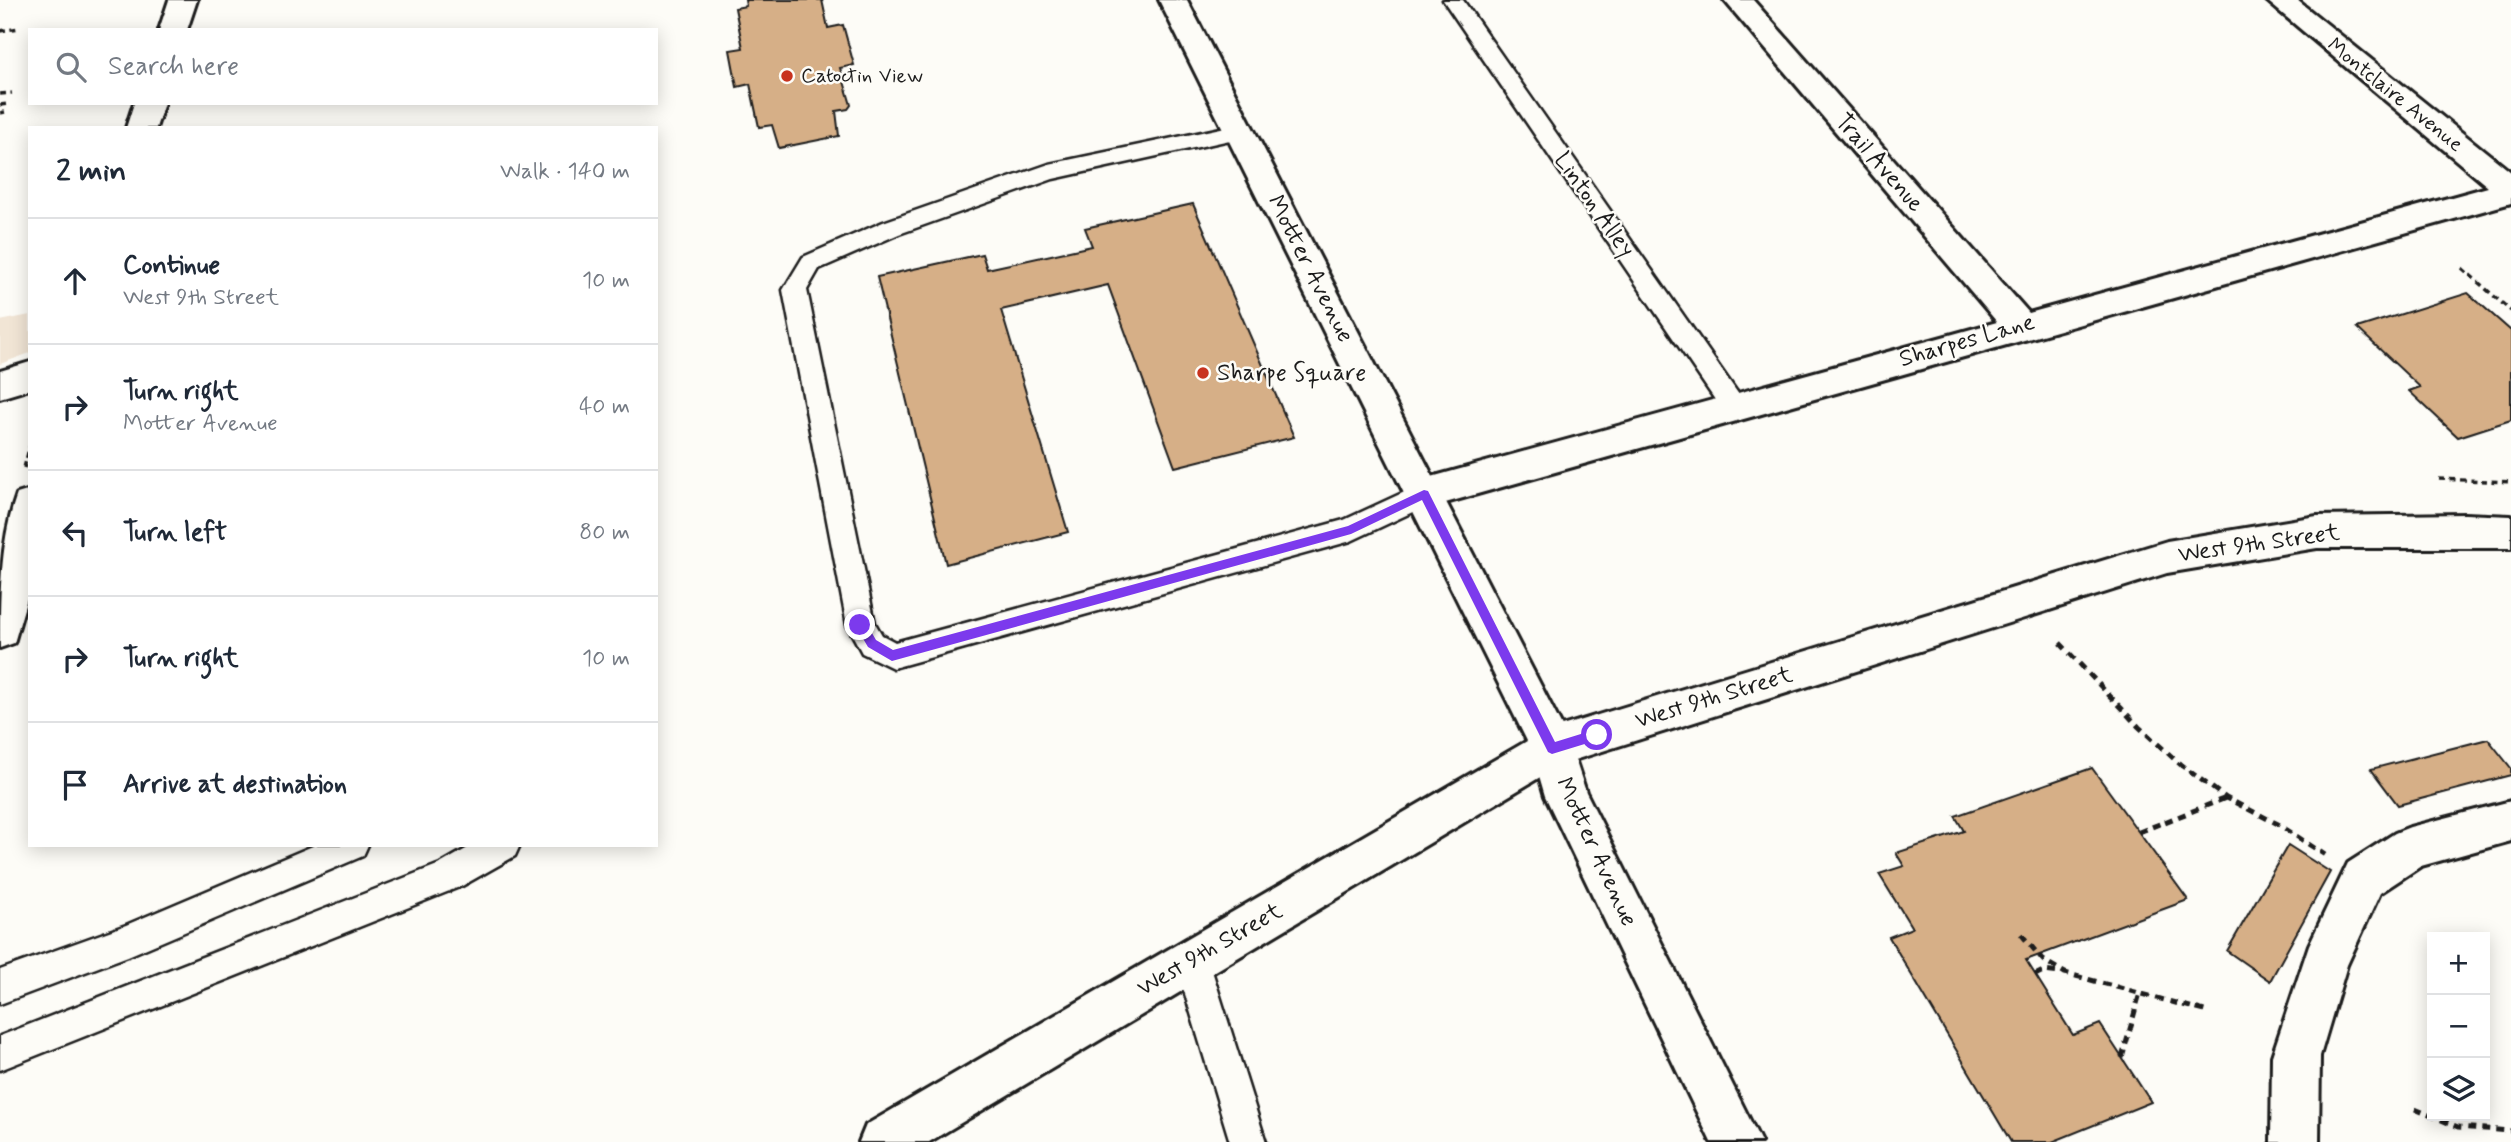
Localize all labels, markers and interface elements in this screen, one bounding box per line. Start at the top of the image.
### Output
search box [28,28,658,105]
street label: Montclaire Avenue [2321,31,2469,159]
icon: search [52,48,90,86]
text: Search here [108,50,239,84]
place label: Catoctin View [801,62,923,90]
marker: Catoctin View [779,68,795,84]
street label: Trail Avenue [1828,107,1930,219]
street label: Linton Alley [1546,146,1642,264]
text: 2 min [56,152,126,191]
text: Walk · 140 m [500,157,630,187]
street label: Motter Avenue [1260,190,1360,348]
text: Continue [123,249,220,283]
icon: ahead [56,262,94,300]
text: 10 m [582,266,630,296]
text: West 9th Street [123,283,279,313]
street label: Sharpes Lane [1896,307,2039,375]
place label: Sharpe Square [1217,358,1366,389]
marker: Sharpe Square [1195,365,1211,381]
text: Turn right [123,375,239,409]
icon: right [56,388,94,426]
text: 40 m [579,392,630,422]
text: Motter Avenue [123,409,278,439]
icon: left [56,514,94,552]
text: Turn left [123,516,227,550]
street label: West 9th Street [2176,517,2342,571]
text: 80 m [579,518,630,548]
route end [844,609,875,640]
icon: right [56,640,94,678]
text: Turn right [123,642,239,676]
text: 10 m [582,644,630,674]
street label: West 9th Street [1632,659,1796,737]
route start [1581,719,1612,750]
icon: arrive [56,766,94,804]
text: Arrive at destination [123,768,347,802]
street label: Motter Avenue [1548,772,1644,932]
street label: West 9th Street [1132,896,1288,1004]
map controls [2427,932,2490,1121]
button: + [2427,932,2490,995]
button: − [2427,995,2490,1058]
button: layers [2427,1058,2490,1121]

